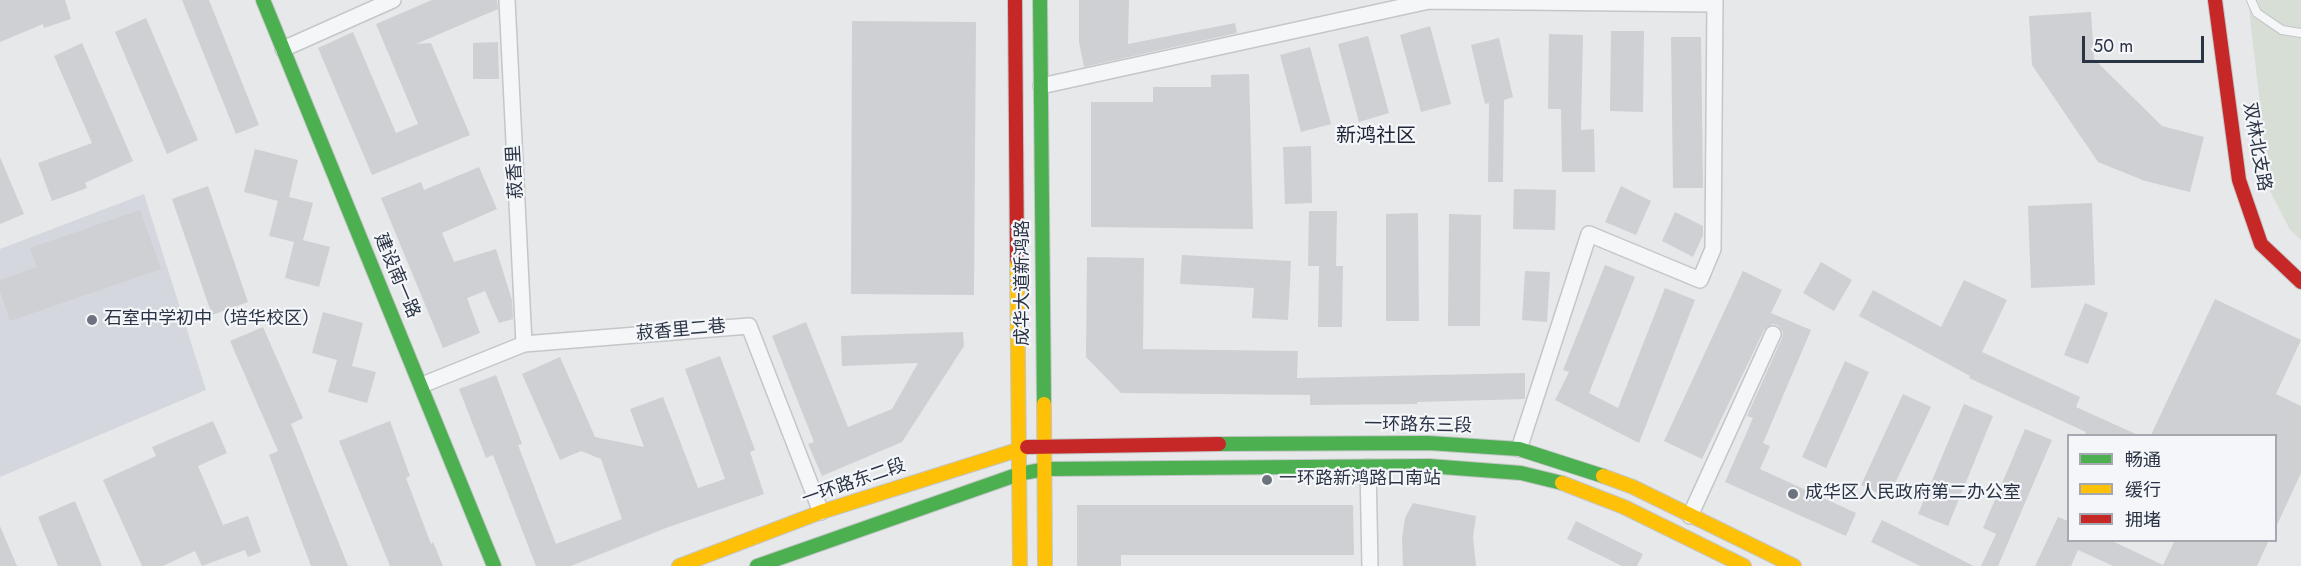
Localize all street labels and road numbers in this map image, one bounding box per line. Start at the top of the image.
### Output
street label: 双林北支路 [2238,101,2274,193]
street label: 菽香里 [504,144,528,200]
street label: 成华大道新鸿路 [1013,220,1035,346]
street label: 建设南一路 [368,230,424,322]
street label: 菽香里二巷 [635,316,727,346]
street label: 一环路东三段 [1364,414,1472,438]
street label: 一环路东二段 [799,455,909,511]

